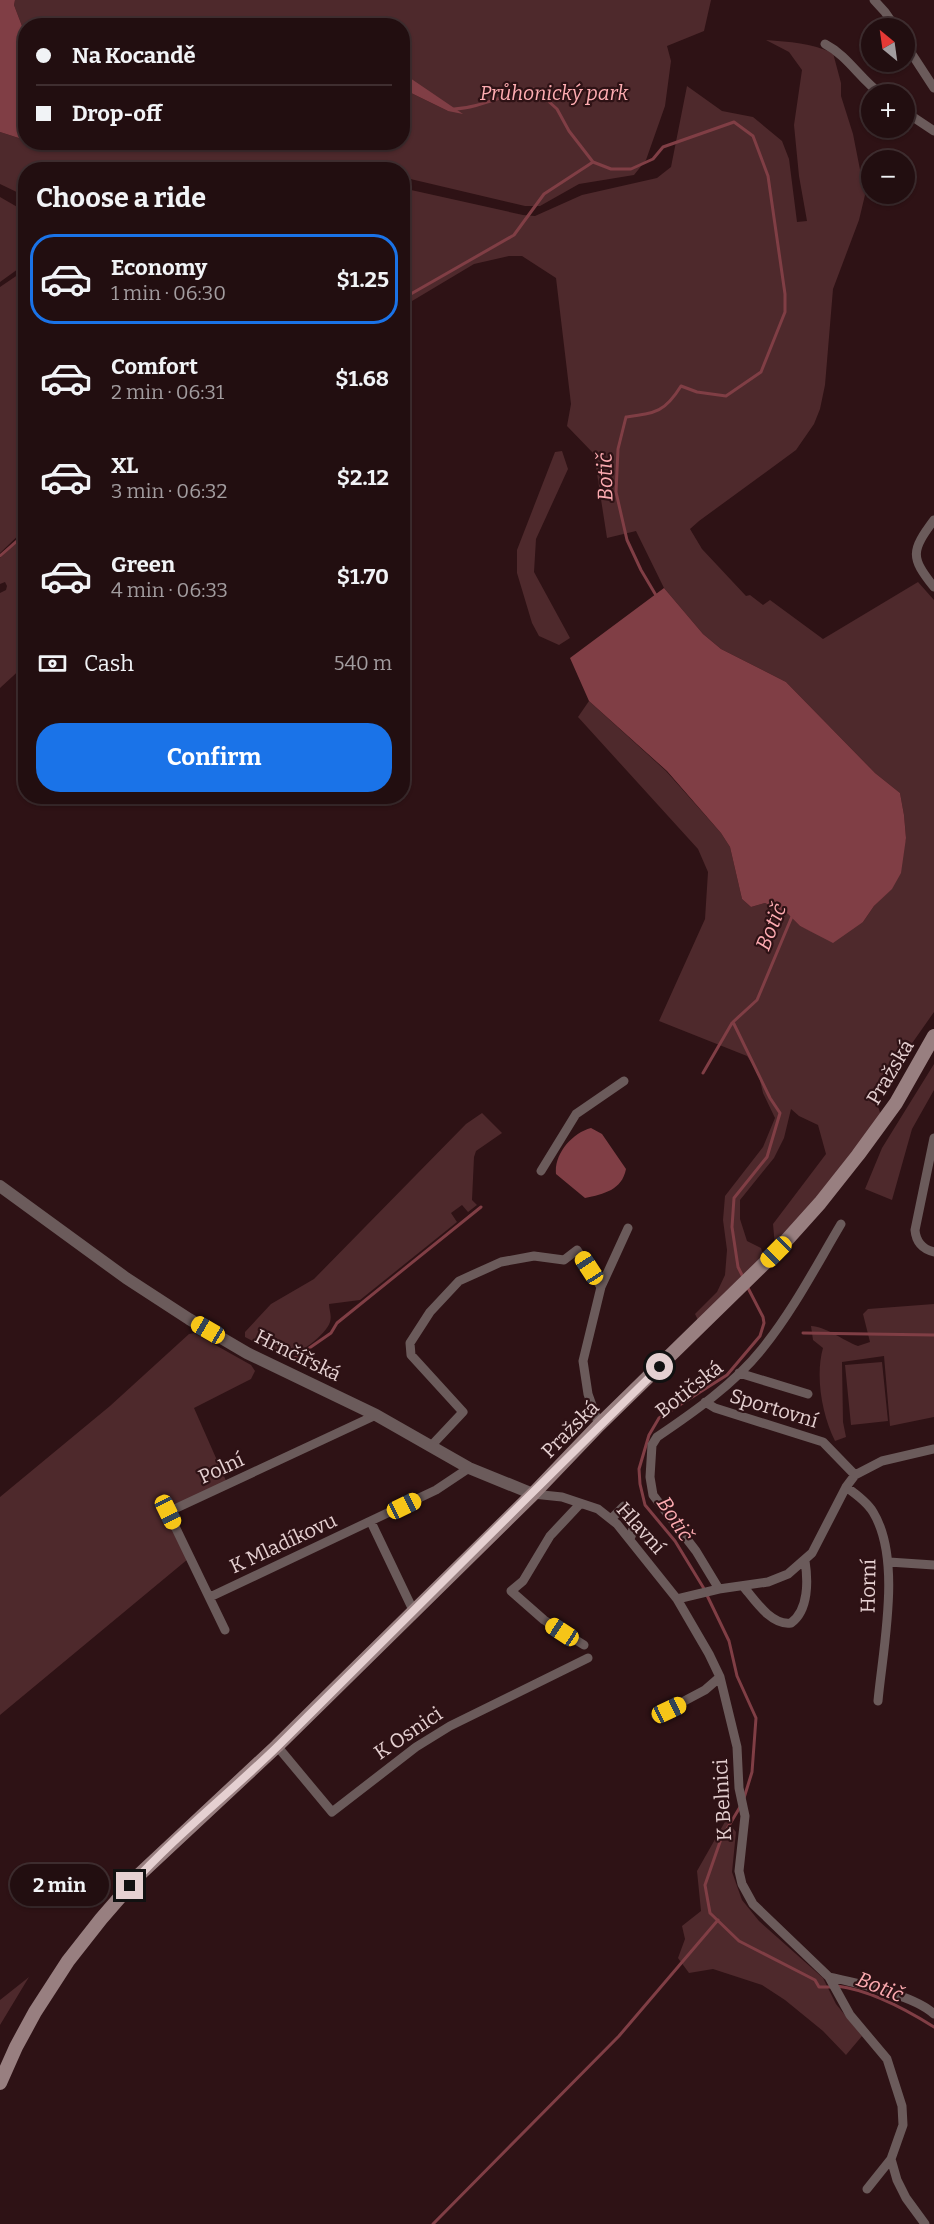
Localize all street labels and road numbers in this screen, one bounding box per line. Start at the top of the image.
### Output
street label: Pražská [861,1035,919,1109]
street label: Hrnčířská [251,1324,345,1386]
street label: Botičská [651,1355,728,1423]
street label: Sportovní [727,1383,821,1433]
street label: Pražská [536,1395,604,1463]
street label: Polní [194,1447,248,1489]
street label: Hlavní [612,1497,670,1559]
street label: K Mladíkovu [226,1508,340,1578]
street label: Horní [856,1559,880,1613]
street label: K Osnici [369,1701,447,1765]
street label: K Belnici [708,1758,736,1842]

